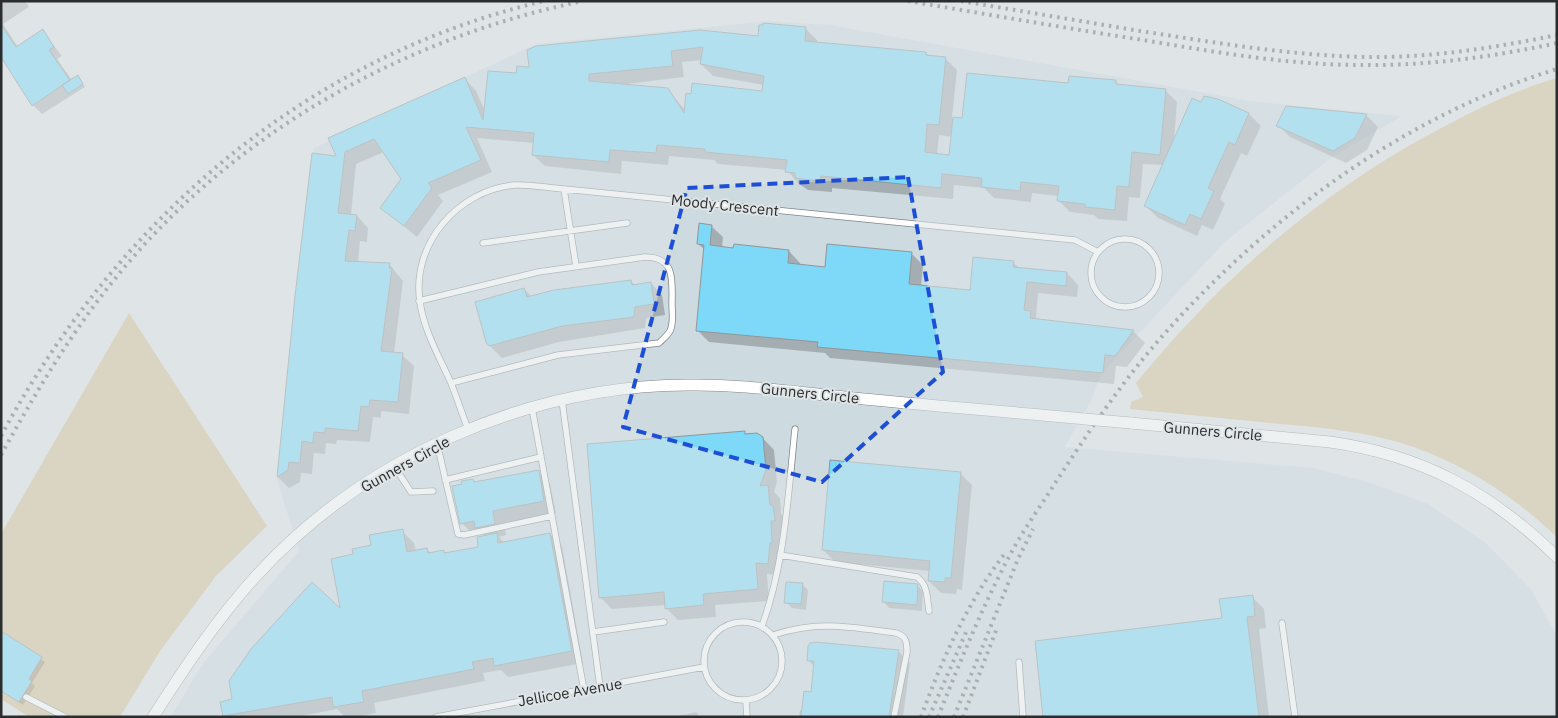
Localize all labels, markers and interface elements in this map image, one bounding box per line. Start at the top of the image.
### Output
street label: Moody Crescent [670,190,780,220]
street label: Gunners Circle [760,378,860,408]
street label: Gunners Circle [1163,417,1263,445]
street label: Gunners Circle [357,432,453,496]
street label: Jellicoe Avenue [516,673,624,711]

